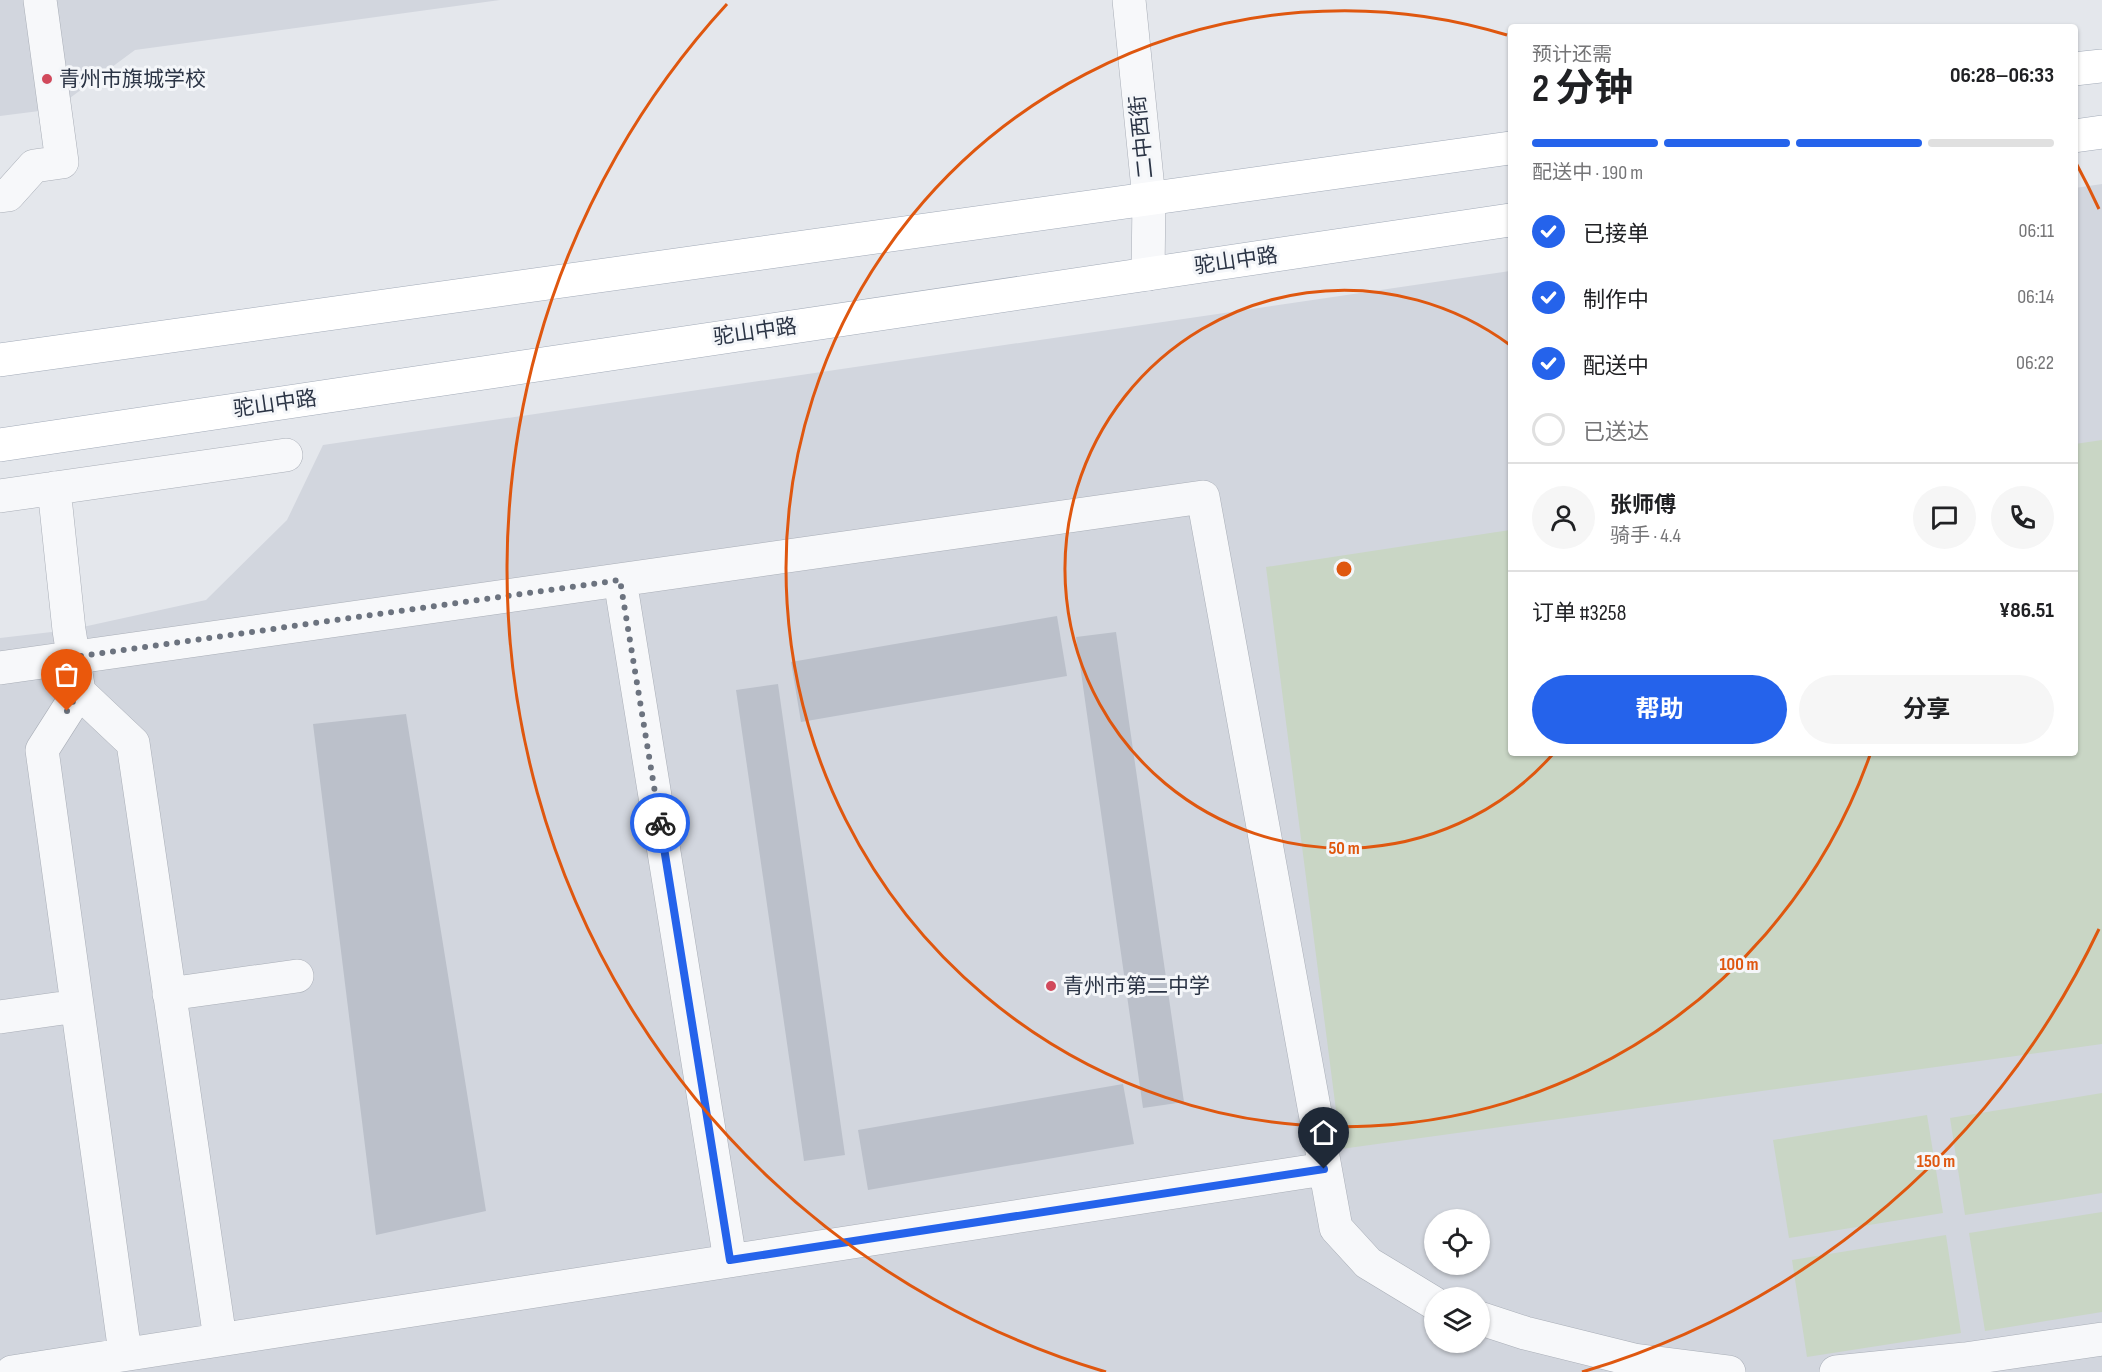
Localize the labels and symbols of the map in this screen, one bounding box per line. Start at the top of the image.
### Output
place label: 青州市旗城学校 [59,67,206,92]
marker: 青州市旗城学校 [40,72,54,86]
street label: 二中西街 [1125,94,1159,180]
street label: 驼山中路 [1193,243,1279,279]
street label: 驼山中路 [712,314,798,350]
street label: 驼山中路 [232,386,318,422]
centre of rings [1334,559,1354,579]
pin [41,649,92,711]
courier [630,793,690,853]
text: 50 m [1328,838,1360,859]
text: 100 m [1720,954,1759,975]
place label: 青州市第二中学 [1063,974,1210,999]
marker: 青州市第二中学 [1044,979,1058,993]
pin [1298,1107,1349,1169]
text: 150 m [1917,1151,1955,1172]

